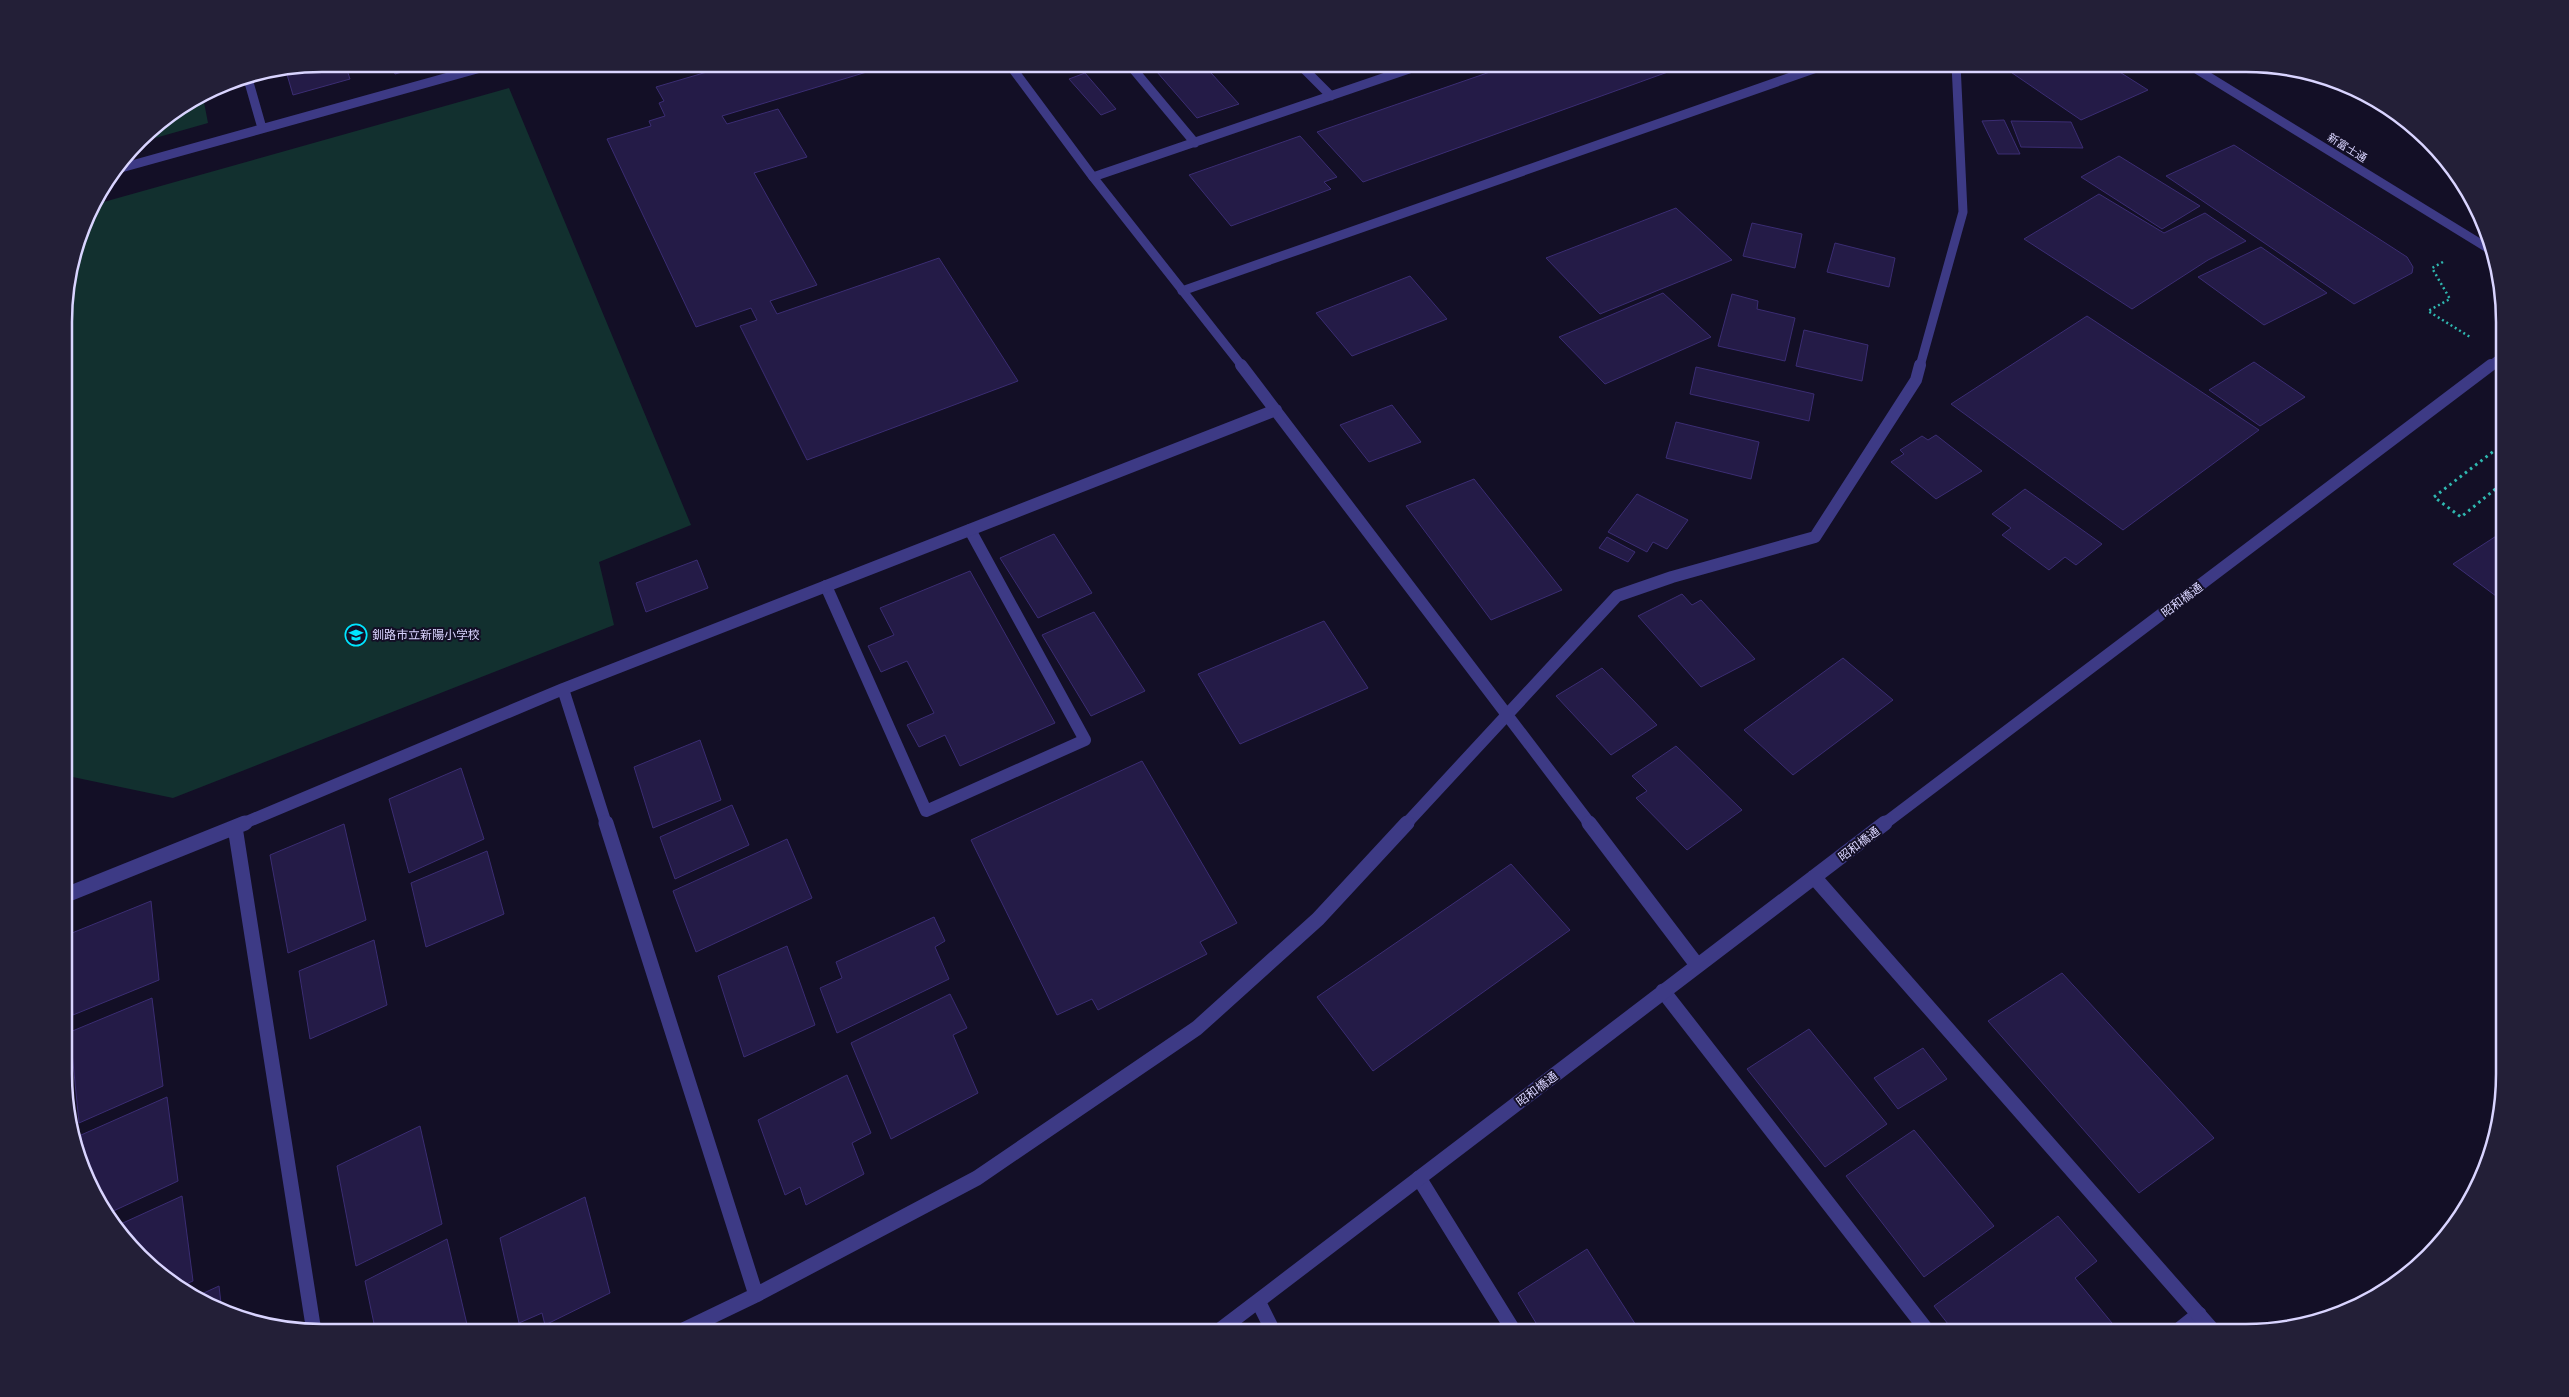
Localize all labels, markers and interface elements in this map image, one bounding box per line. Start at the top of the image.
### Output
street label: 新富士通 [2325,131,2369,165]
street label: 昭和橋通 [2159,580,2205,620]
school or university icon: 釧路市立新陽小学校 [344,623,368,647]
place label: 釧路市立新陽小学校 [372,628,480,642]
street label: 昭和橋通 [1836,824,1882,864]
street label: 昭和橋通 [1514,1069,1560,1109]

